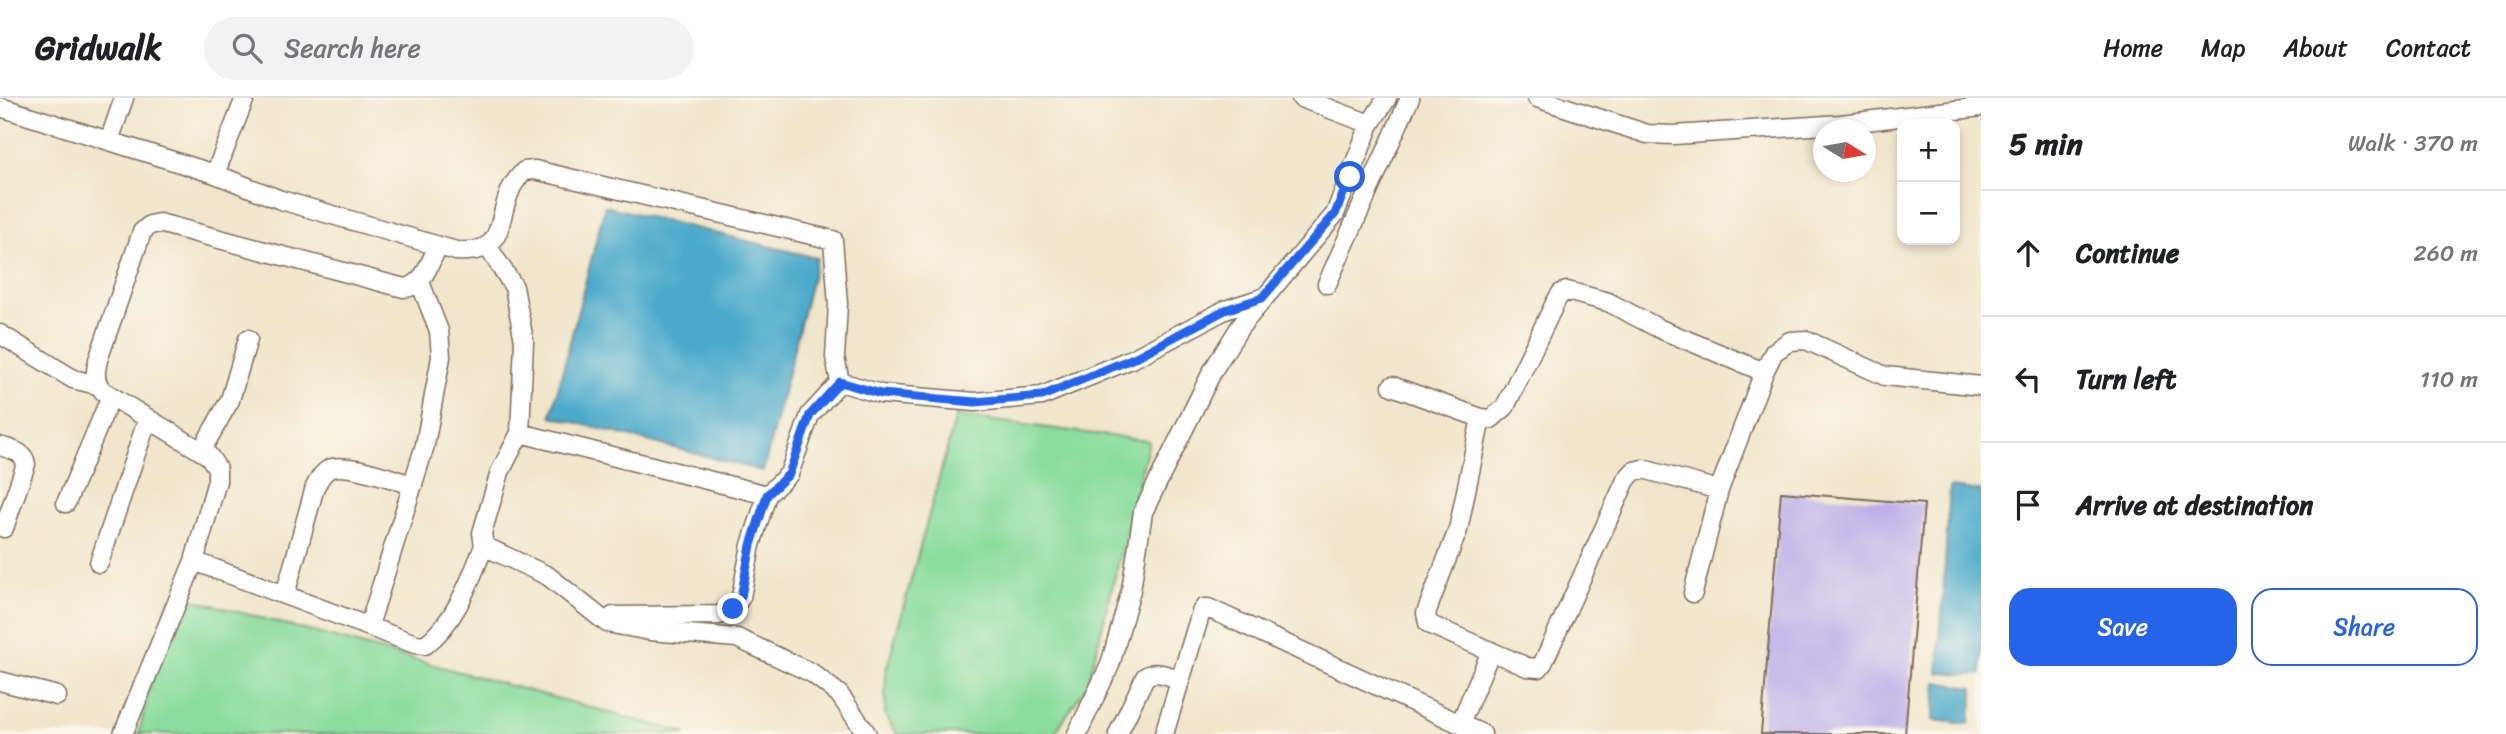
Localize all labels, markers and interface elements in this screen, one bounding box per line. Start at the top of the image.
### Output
search box [204,17,694,80]
text: Gridwalk [35,19,162,77]
text: Search here [284,25,421,71]
text: Home [2103,27,2163,69]
text: Map [2201,27,2245,69]
text: About [2283,27,2348,69]
text: Contact [2386,27,2471,69]
icon: search [228,29,266,67]
text: 5 min [2009,117,2083,171]
north arrow [1813,119,1876,182]
map controls [1897,119,1960,245]
button: + [1897,119,1960,182]
text: Walk · 370 m [2348,123,2478,164]
route start [1334,161,1365,192]
button: − [1897,182,1960,245]
text: Continue [2076,230,2179,276]
text: 260 m [2413,233,2478,274]
icon: ahead [2009,234,2047,272]
text: Turn left [2076,356,2176,402]
text: 110 m [2420,359,2478,400]
icon: left [2009,360,2047,398]
text: Arrive at destination [2076,482,2313,528]
icon: arrive [2009,486,2047,524]
button: Save [2009,588,2237,666]
button: Share [2251,588,2478,666]
route end [717,593,748,624]

